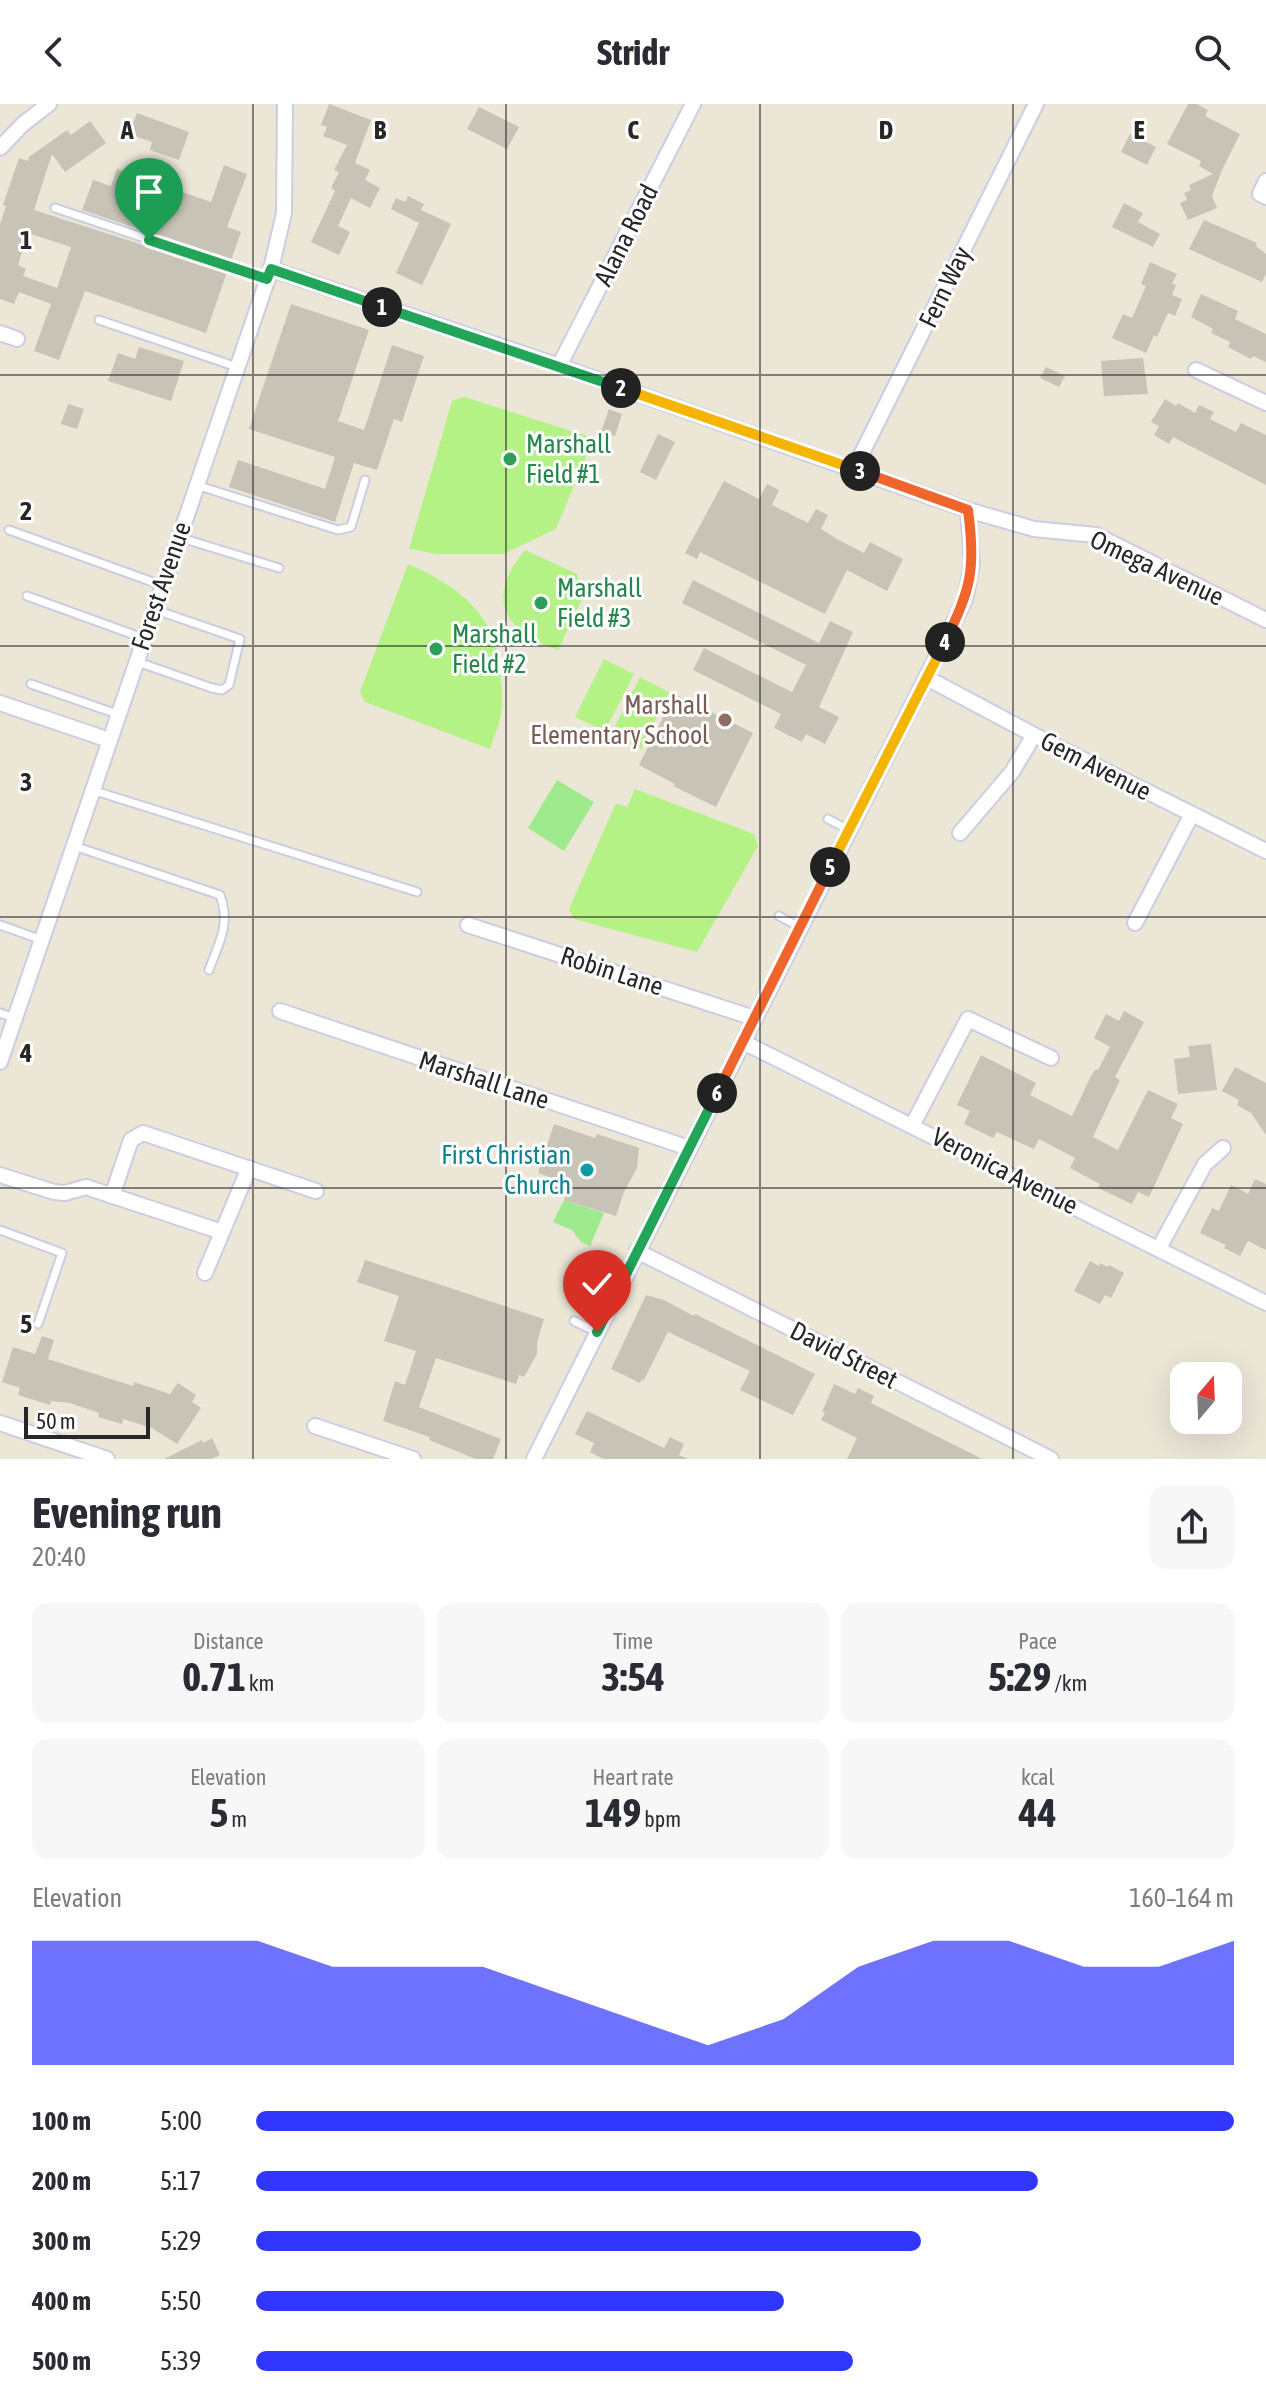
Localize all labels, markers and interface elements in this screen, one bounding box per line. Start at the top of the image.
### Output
icon: back [32,30,76,74]
icon: search [1190,30,1234,74]
text: Stridr [597,31,669,73]
text: A [120,115,134,145]
text: B [374,115,387,145]
text: C [627,115,639,145]
text: D [879,115,893,145]
text: E [1133,115,1145,145]
pin [115,158,183,240]
icon: arrive [127,170,171,214]
street label: Alana Road [588,179,664,291]
text: 1 [20,225,32,255]
street label: Fern Way [913,241,978,332]
pin: 1 [362,287,402,327]
text: 1 [377,294,387,320]
pin: 2 [601,368,641,408]
text: 2 [616,375,626,401]
place label: Marshall Field #1 [526,429,611,489]
marker: Marshall Field #1 [501,450,519,468]
pin: 3 [840,451,880,491]
text: 3 [855,458,865,484]
text: 2 [20,496,32,526]
street label: Forest Avenue [125,518,197,654]
street label: Omega Avenue [1085,524,1229,612]
place label: Marshall Field #3 [557,573,642,633]
marker: Marshall Field #3 [532,594,550,612]
place label: Marshall Field #2 [452,619,537,679]
pin: 4 [925,622,965,662]
text: 4 [940,629,950,655]
marker: Marshall Field #2 [427,640,445,658]
place label: Marshall Elementary School [530,690,709,750]
marker: Marshall Elementary School [716,711,734,729]
street label: Gem Avenue [1036,725,1156,807]
text: 3 [20,767,32,797]
pin: 5 [810,847,850,887]
text: 5 [825,854,835,880]
street label: Robin Lane [557,940,667,1002]
text: 4 [19,1038,32,1068]
street label: Marshall Lane [415,1045,553,1115]
pin: 6 [697,1073,737,1113]
text: 6 [712,1080,722,1106]
street label: Veronica Avenue [927,1121,1083,1221]
place label: First Christian Church [441,1140,571,1200]
marker: First Christian Church [578,1161,596,1179]
pin [563,1250,631,1332]
icon: check [575,1262,619,1306]
text: 5 [20,1309,32,1339]
street label: David Street [785,1315,903,1395]
north arrow [1170,1362,1242,1434]
map controls [1170,1362,1242,1434]
scale bar [24,1403,150,1439]
text: 50 m [36,1408,76,1434]
button: share [1150,1485,1234,1569]
text: Evening run [32,1487,222,1537]
text: 20:40 [32,1542,86,1572]
text: Distance [193,1628,264,1654]
text: Time [613,1628,653,1654]
text: Pace [1018,1628,1057,1654]
text: 0.71 [182,1654,246,1699]
text: 3:54 [601,1654,665,1699]
text: 5:29 [988,1654,1051,1699]
text: km [246,1670,274,1696]
text: /km [1051,1670,1087,1696]
text: Elevation [190,1764,266,1790]
text: Heart rate [592,1764,674,1790]
text: kcal [1021,1764,1054,1790]
text: 5 [209,1790,228,1835]
text: 149 [585,1790,641,1835]
text: 44 [1019,1790,1056,1835]
text: m [228,1806,247,1832]
text: bpm [641,1806,681,1832]
text: Elevation [32,1883,122,1913]
text: 160–164 m [1129,1883,1234,1913]
text: 100 m [32,2106,91,2136]
text: 5:00 [160,2106,202,2136]
text: 200 m [32,2166,91,2196]
text: 5:17 [160,2166,201,2196]
text: 300 m [32,2226,91,2256]
text: 5:29 [160,2226,201,2256]
text: 400 m [32,2286,91,2316]
text: 5:50 [160,2286,201,2316]
text: 500 m [32,2346,91,2376]
text: 5:39 [160,2346,201,2376]

